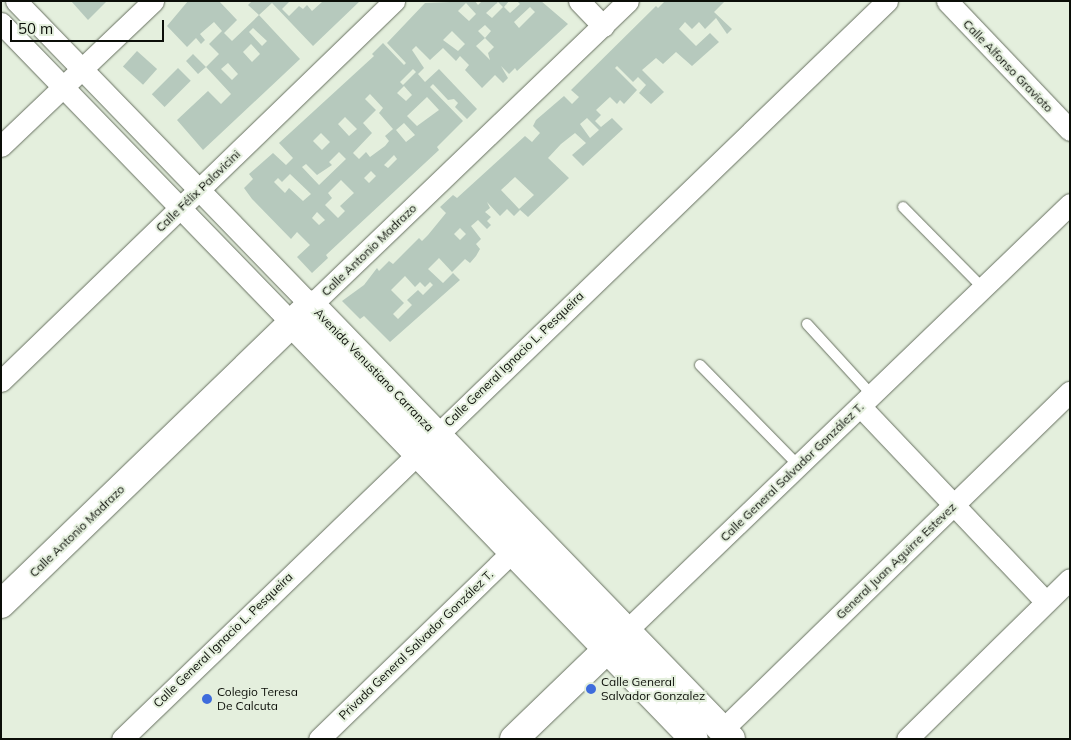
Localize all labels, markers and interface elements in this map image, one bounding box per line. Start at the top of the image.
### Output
scale bar [12,10,166,42]
street label: Calle Alfonso Gravioto [960,17,1056,115]
text: 50 m [18,19,53,38]
street label: Calle Félix Palavicini [153,147,243,235]
street label: Calle Antonio Madrazo [319,201,419,299]
street label: Calle General Ignacio L. Pesqueira [441,289,587,429]
street label: Avenida Venustiano Carranza [311,305,437,435]
street label: Calle General Salvador González T. [717,400,867,544]
street label: Calle Antonio Madrazo [27,482,127,580]
street label: General Juan Aguirre Estevez [833,500,959,622]
street label: Privada General Salvador González T. [336,567,496,723]
street label: Calle General Ignacio L. Pesqueira [150,570,296,710]
place label: Calle General Salvador Gonzalez [601,675,705,703]
marker: Calle General Salvador Gonzalez [585,683,597,695]
place label: Colegio Teresa De Calcuta [217,685,298,713]
marker: Colegio Teresa De Calcuta [201,693,213,705]

